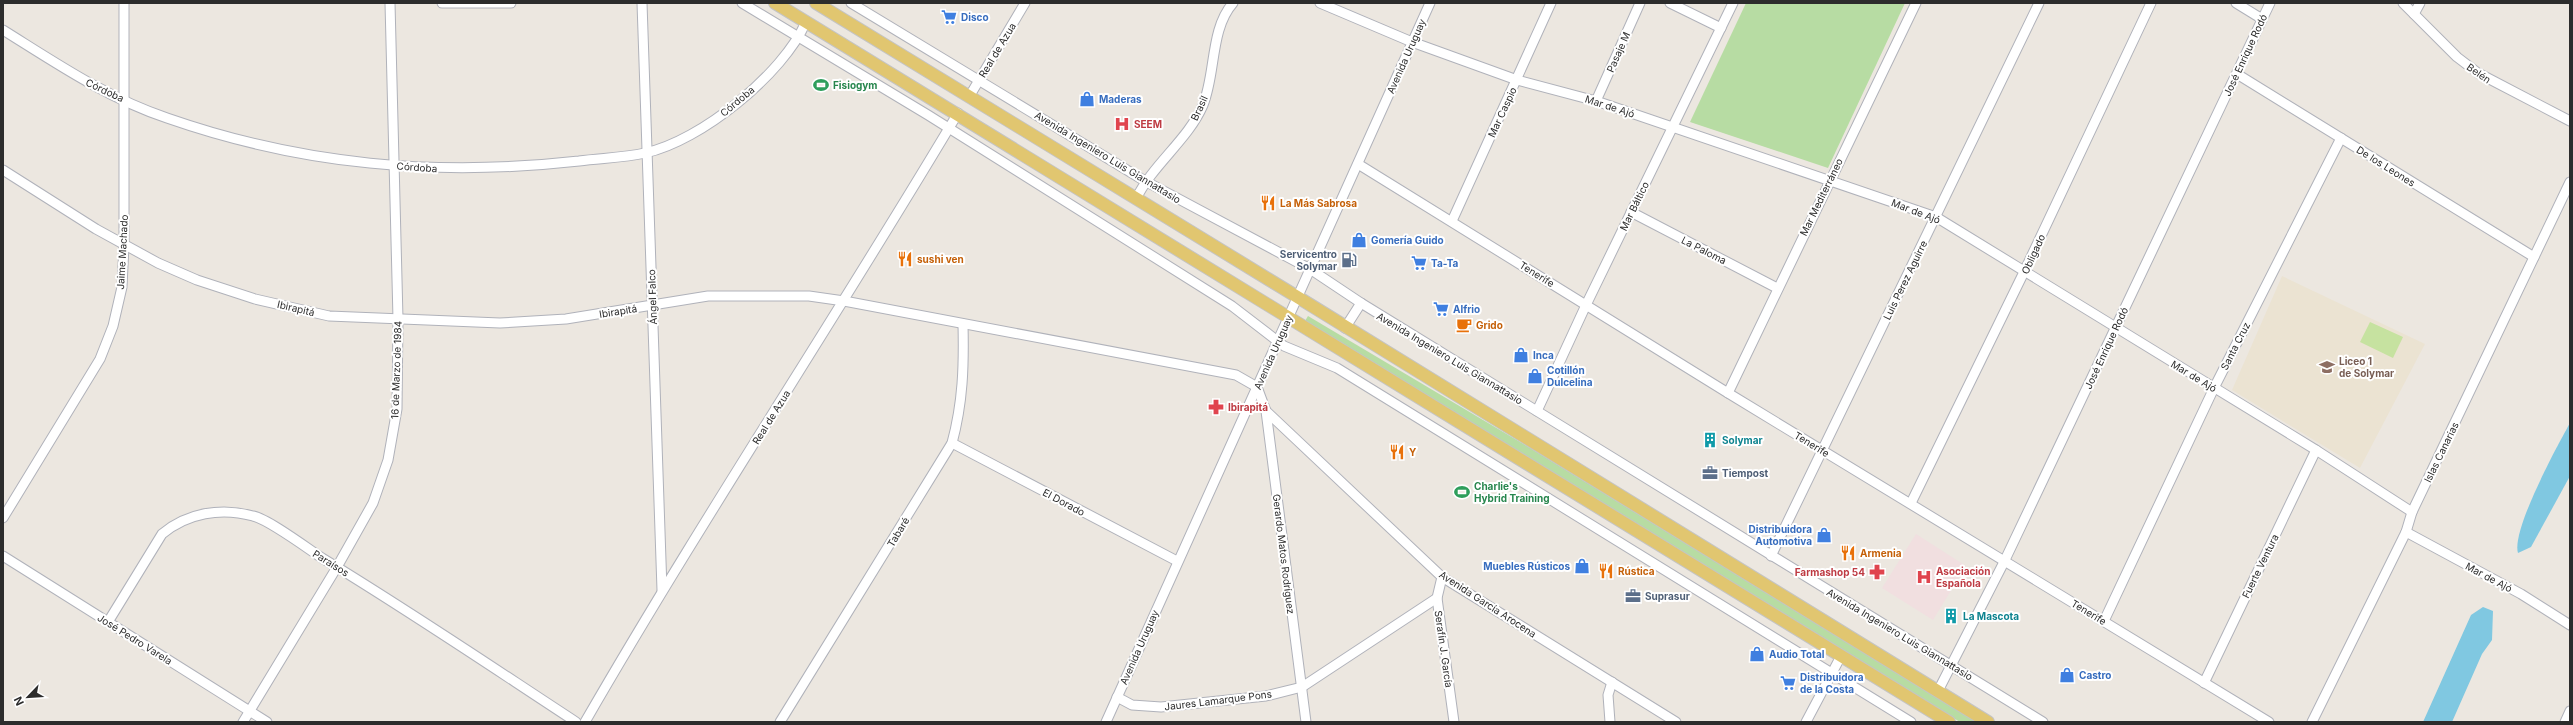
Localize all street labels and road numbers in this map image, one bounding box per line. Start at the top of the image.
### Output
street label: José Enrique Rodó [2221,12,2269,98]
street label: Avenida Uruguay [1384,16,1428,95]
street label: Real de Azua [976,20,1018,80]
street label: Pasaje M [1604,30,1632,74]
street label: Belén [2465,60,2493,86]
street label: Córdoba [84,76,126,104]
street label: Córdoba [717,83,757,119]
street label: Mar Caspio [1485,85,1519,139]
street label: Mar de Ajó [1584,92,1636,120]
street label: Brasil [1188,94,1210,122]
street label: Avenida Ingeniero Luis Giannattasio [1033,109,1183,205]
street label: De los Leones [2354,143,2418,189]
street label: Mar Mediterráneo [1797,156,1845,238]
street label: Córdoba [396,160,438,174]
street label: Mar Báltico [1617,179,1651,233]
street label: Mar de Ajó [1890,196,1942,226]
street label: Jaime Machado [114,214,130,290]
street label: Obligado [2019,232,2047,276]
street label: La Paloma [1679,234,1729,266]
street label: Luis Perez Aguirre [1881,238,1929,322]
street label: Tenerife [1517,259,1557,289]
street label: Ángel Falco [644,269,659,325]
street label: Ibirapitá [276,298,316,318]
street label: Ibirapitá [598,302,638,320]
street label: José Enrique Rodó [2082,305,2130,391]
street label: Avenida Ingeniero Luis Giannattasio [1375,310,1525,406]
street label: Avenida Uruguay [1251,312,1295,391]
street label: Santa Cruz [2218,320,2252,372]
street label: 16 de Marzo de 1984 [388,321,404,419]
street label: Mar de Ajó [2169,358,2219,394]
street label: Real de Azua [750,388,792,446]
street label: Islas Canarias [2421,420,2461,484]
street label: Tenerife [1792,429,1832,459]
street label: El Dorado [1041,486,1087,518]
street label: Gerardo Matos Rodríguez [1271,493,1297,615]
street label: Tabaré [884,515,912,549]
street label: Fuerte Ventura [2239,532,2281,600]
street label: Paraísos [311,547,351,579]
street label: Mar de Ajó [2464,560,2514,594]
street label: Avenida García Arocena [1437,568,1539,640]
street label: Avenida Ingeniero Luis Giannattasio [1825,586,1975,682]
street label: Tenerife [2069,597,2109,627]
street label: Avenida Uruguay [1117,607,1161,686]
street label: Serafín J. García [1433,610,1455,688]
street label: José Pedro Varela [95,611,175,667]
street label: Jaures Lamarque Pons [1164,687,1272,713]

